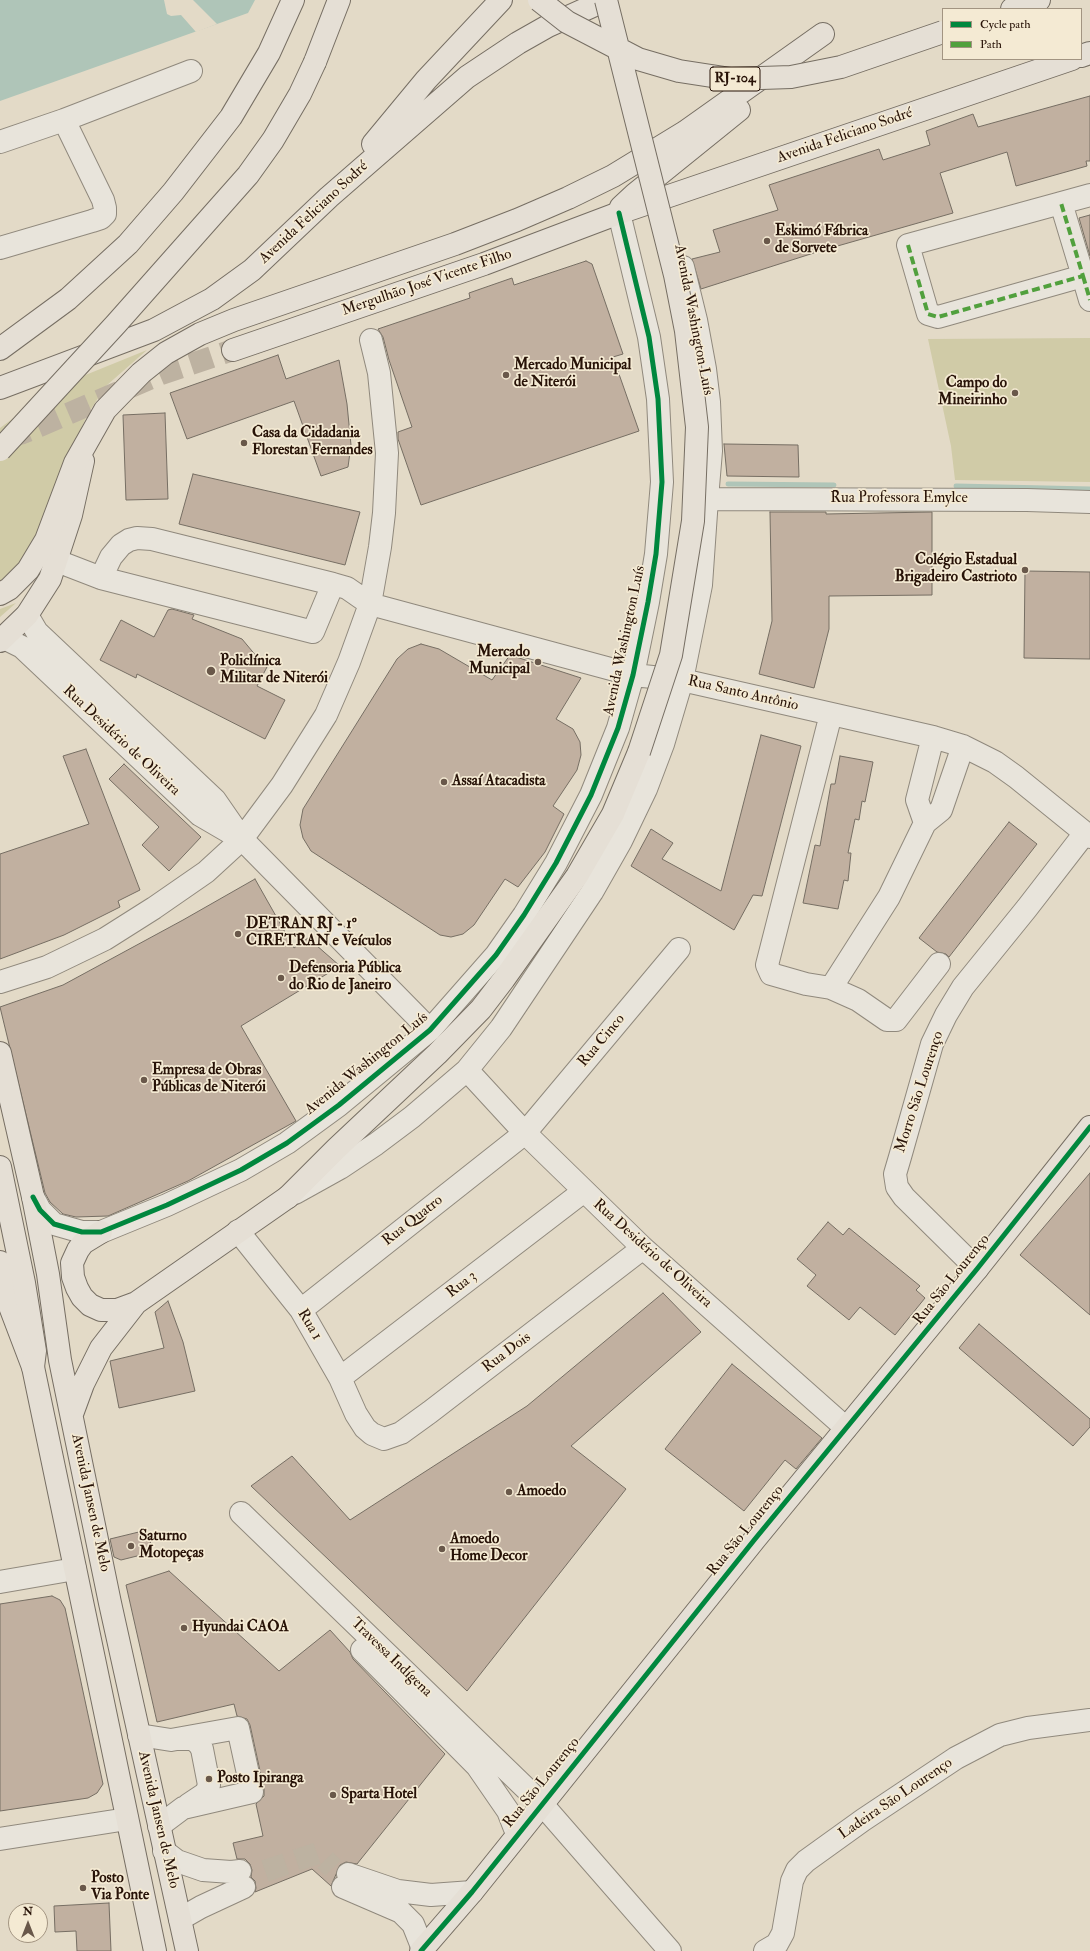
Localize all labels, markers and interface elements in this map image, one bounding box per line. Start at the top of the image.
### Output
legend [942,8,1082,60]
text: Cycle path [980,17,1030,32]
text: Path [980,37,1002,52]
road number: RJ-104 [710,67,760,91]
street label: Avenida Feliciano Sodré [775,104,915,168]
street label: Avenida Feliciano Sodré [256,158,372,268]
place label: Eskimó Fábrica de Sorvete [775,223,868,258]
marker: Eskimó Fábrica de Sorvete [762,236,772,246]
street label: Avenida Washington Luís [670,243,716,397]
street label: Mergulhão José Vicente Filho [340,245,514,321]
place label: Mercado Municipal de Niterói [514,357,631,392]
marker: Mercado Municipal de Niterói [501,370,511,380]
place label: Campo do Mineirinho [938,375,1007,410]
marker: Campo do Mineirinho [1010,388,1020,398]
place label: Casa da Cidadania Florestan Fernandes [252,425,373,460]
marker: Casa da Cidadania Florestan Fernandes [239,438,249,448]
street label: Rua Professora Emylce [830,490,968,508]
place label: Colégio Estadual Brigadeiro Castrioto [895,552,1017,587]
street label: Avenida Washington Luís [600,564,650,718]
marker: Colégio Estadual Brigadeiro Castrioto [1020,565,1030,575]
place label: Mercado Municipal [469,644,530,679]
place label: Policlínica Militar de Niterói [220,653,328,688]
marker: Mercado Municipal [533,657,543,667]
marker: Policlínica Militar de Niterói [205,665,217,677]
street label: Rua Santo Antônio [686,673,800,715]
street label: Rua Desidério de Oliveira [59,682,183,800]
place label: Assaí Atacadista [452,773,545,791]
marker: Assaí Atacadista [439,777,449,787]
place label: DETRAN RJ - 1º CIRETRAN e Veículos [246,916,392,951]
marker: DETRAN RJ - 1º CIRETRAN e Veículos [233,929,243,939]
place label: Defensoria Pública do Rio de Janeiro [289,960,401,995]
marker: Defensoria Pública do Rio de Janeiro [276,973,286,983]
street label: Avenida Washington Luís [302,1009,432,1119]
street label: Rua Cinco [575,1011,629,1071]
street label: Morro São Lourenço [892,1029,948,1155]
place label: Empresa de Obras Públicas de Niterói [152,1062,266,1097]
marker: Empresa de Obras Públicas de Niterói [139,1075,149,1085]
street label: Rua Quatro [379,1192,447,1250]
street label: Rua Desidério de Oliveira [589,1196,715,1312]
street label: Rua São Lourenço [910,1231,994,1329]
street label: Rua 3 [443,1268,481,1302]
street label: Rua 1 [293,1306,325,1344]
street label: Rua Dois [479,1329,535,1377]
street label: Avenida Jansen de Melo [67,1432,113,1574]
street label: Rua São Lourenço [704,1482,788,1580]
place label: Amoedo [517,1483,566,1501]
marker: Amoedo [504,1487,514,1497]
place label: Saturno Motopeças [139,1528,204,1563]
place label: Amoedo Home Decor [450,1531,528,1566]
marker: Saturno Motopeças [126,1541,136,1551]
marker: Amoedo Home Decor [437,1544,447,1554]
street label: Travessa Indígena [347,1615,435,1701]
place label: Hyundai CAOA [192,1619,289,1637]
marker: Hyundai CAOA [179,1623,189,1633]
street label: Rua São Lourenço [500,1734,584,1832]
street label: Avenida Jansen de Melo [133,1750,183,1890]
street label: Ladeira São Lourenço [836,1754,956,1844]
place label: Posto Ipiranga [217,1770,303,1788]
marker: Posto Ipiranga [204,1774,214,1784]
place label: Sparta Hotel [341,1786,417,1804]
marker: Sparta Hotel [328,1790,338,1800]
place label: Posto Via Ponte [91,1870,149,1905]
marker: Posto Via Ponte [78,1883,88,1893]
north arrow [8,1903,48,1943]
text: N [23,1905,33,1918]

